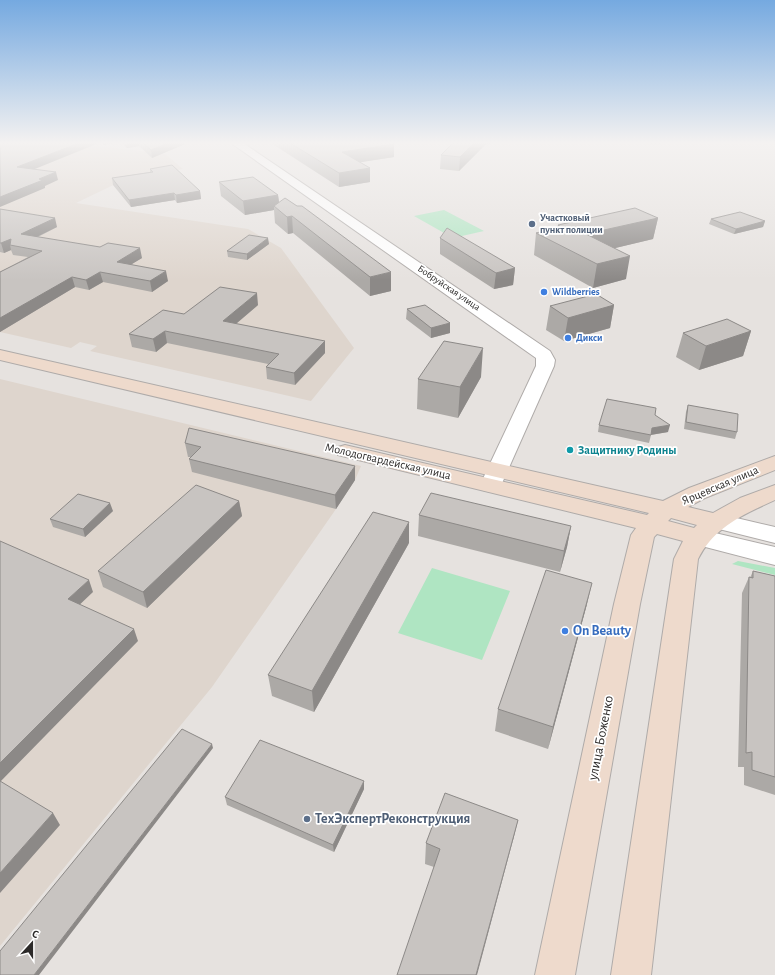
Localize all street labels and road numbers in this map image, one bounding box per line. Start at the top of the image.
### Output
street label: Бобруйская улица [416,263,482,313]
street label: Молодогвардейская улица [324,441,453,482]
street label: Ярцевская улица [680,463,761,507]
street label: улица Боженко [586,694,616,782]

